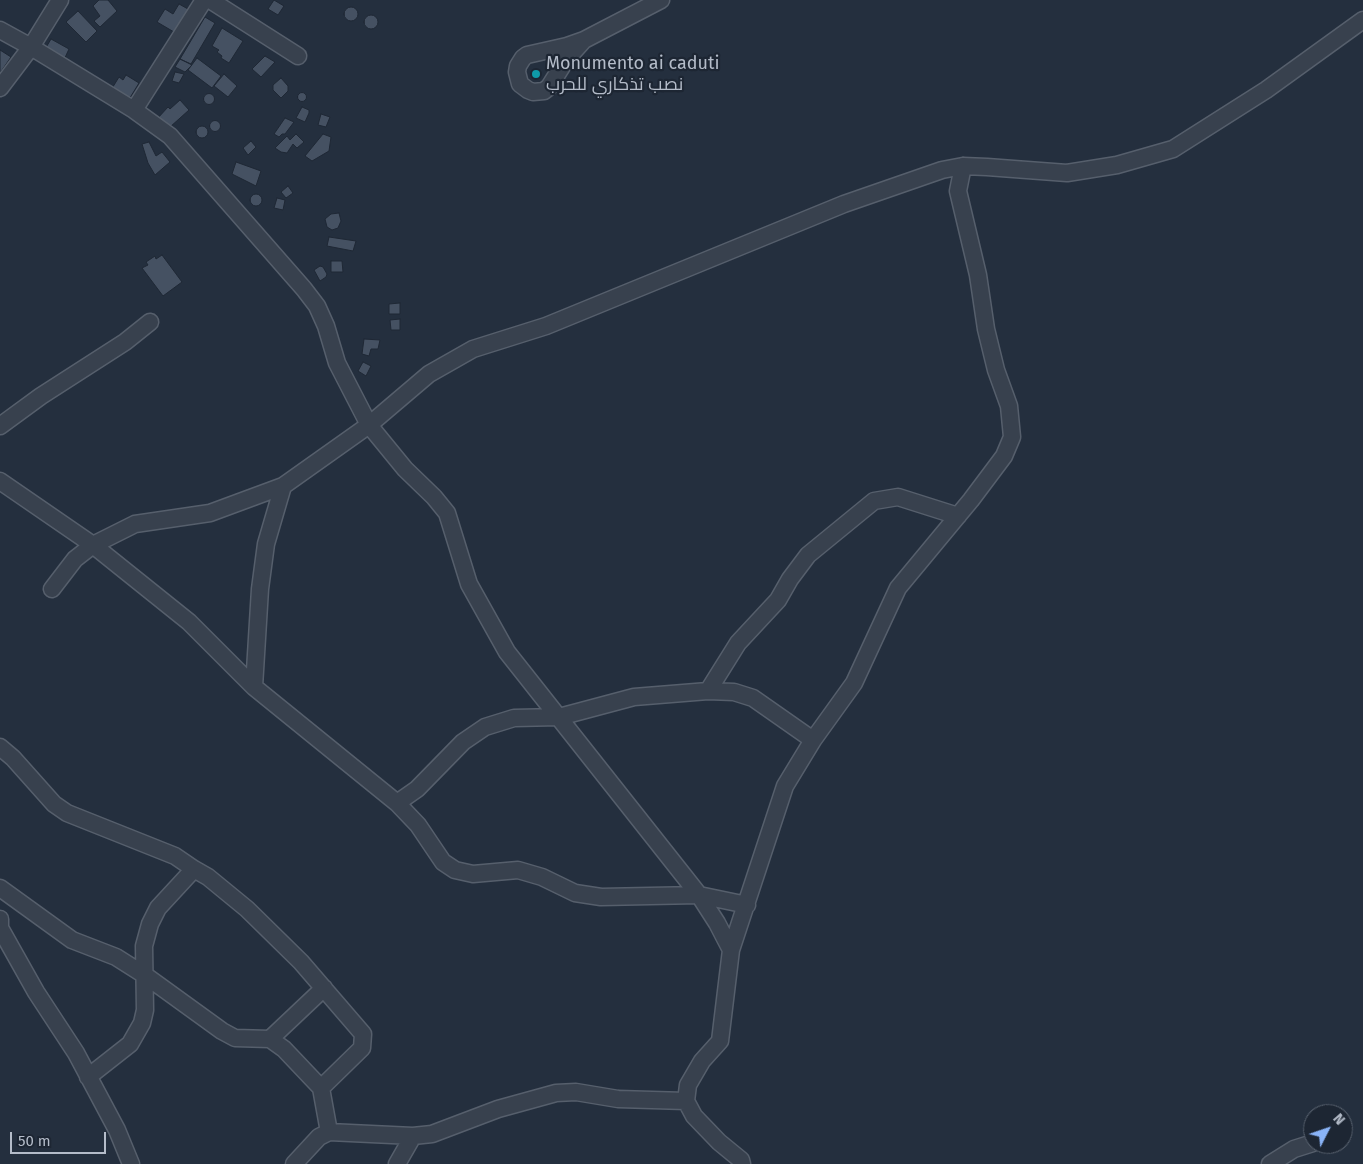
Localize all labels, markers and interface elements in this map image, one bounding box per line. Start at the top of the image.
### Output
place label: Monumento ai caduti نصب تذكاري للحرب [546,53,720,96]
marker: Monumento ai caduti نصب تذكاري للحرب [530,68,542,80]
north arrow [1303,1104,1353,1154]
text: N [1329,1110,1348,1129]
scale bar [12,1122,109,1154]
text: 50 m [18,1132,51,1150]

